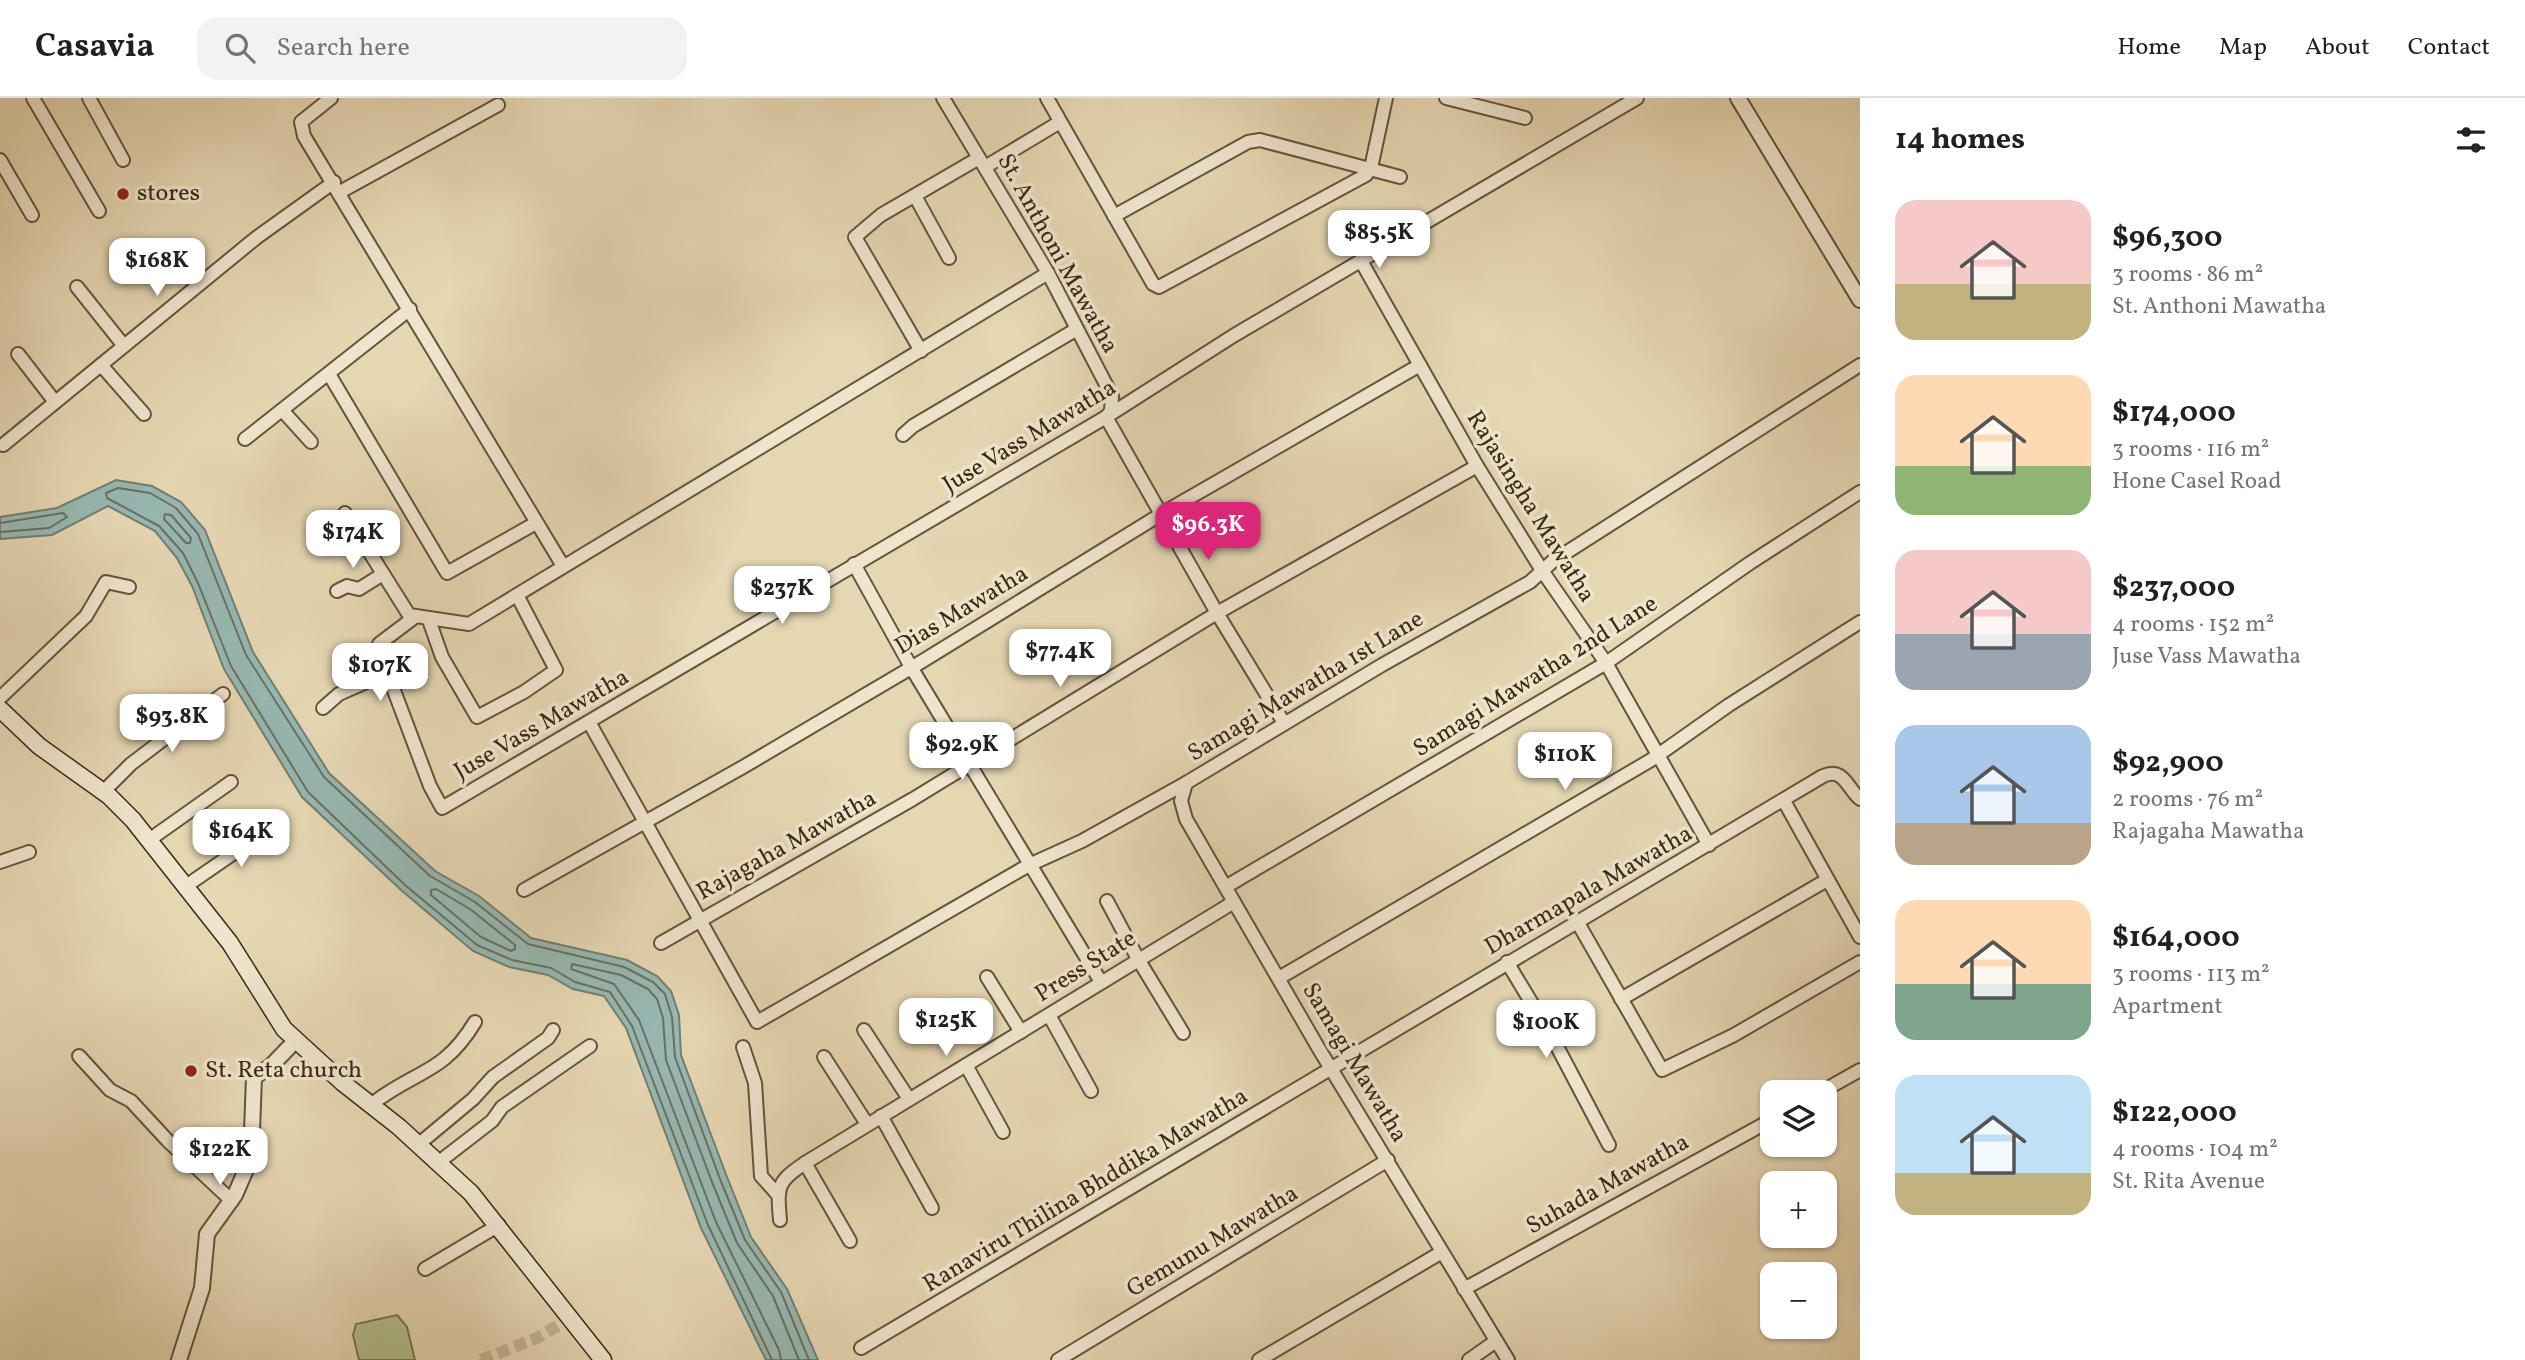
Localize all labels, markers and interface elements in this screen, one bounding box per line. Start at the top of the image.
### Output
search box [197,17,687,80]
text: Casavia [35,25,155,71]
icon: search [221,29,259,67]
text: Search here [277,30,410,66]
text: Home [2117,31,2181,65]
text: Map [2219,31,2267,65]
text: About [2305,31,2370,65]
text: Contact [2408,31,2490,65]
text: 14 homes [1895,119,2025,161]
icon: filters [2452,121,2490,159]
street label: St. Anthoni Mawatha [988,148,1126,360]
place label: stores [137,177,200,211]
marker: stores [115,186,131,202]
pin: $85.5K [1322,211,1436,270]
text: $85.5K [1344,217,1414,249]
text: $96,300 [2112,217,2223,259]
icon: home [1951,228,2035,312]
pin: $168K [108,238,206,298]
text: $168K [125,245,189,277]
text: 3 rooms · 86 m² [2112,259,2263,291]
text: St. Anthoni Mawatha [2112,291,2326,323]
street label: Juse Vass Mawatha [937,372,1123,502]
text: $174,000 [2112,392,2236,434]
icon: home [1951,403,2035,487]
street label: Rajasingha Mawatha [1457,404,1603,610]
text: 3 rooms · 116 m² [2112,434,2269,466]
text: Hone Casel Road [2112,466,2281,498]
pin: $96.3K [1151,503,1265,562]
text: $96.3K [1171,509,1245,541]
pin: $174K [304,510,402,570]
text: $174K [322,517,384,549]
street label: Dias Mawatha [889,558,1035,664]
pin: $237K [733,566,831,626]
text: $237,000 [2112,567,2235,609]
text: $237K [750,573,814,605]
icon: home [1951,578,2035,662]
street label: Samagi Mawatha 2nd Lane [1407,588,1665,766]
street label: Samagi Mawatha 1st Lane [1182,603,1430,771]
text: 4 rooms · 152 m² [2112,609,2274,641]
pin: $77.4K [1003,630,1117,689]
text: $77.4K [1025,636,1095,668]
text: Juse Vass Mawatha [2112,641,2301,673]
pin: $107K [331,644,429,703]
text: $107K [348,650,412,682]
street label: Juse Vass Mawatha [448,661,636,789]
pin: $93.8K [115,694,229,754]
text: $93.8K [136,701,208,733]
pin: $92.9K [905,722,1019,782]
text: $92.9K [925,729,999,761]
pin: $110K [1516,732,1614,792]
text: $110K [1534,739,1596,771]
text: $92,900 [2112,742,2224,784]
icon: home [1951,753,2035,837]
street label: Rajagaha Mawatha [691,782,883,910]
text: 2 rooms · 76 m² [2112,784,2263,816]
pin: $164K [192,810,290,869]
text: $164K [209,816,273,848]
text: Rajagaha Mawatha [2112,816,2304,848]
street label: Dharmapala Mawatha [1479,818,1699,964]
text: $164,000 [2112,917,2240,959]
street label: Press State [1029,922,1143,1012]
icon: home [1951,928,2035,1012]
text: 3 rooms · 113 m² [2112,959,2270,991]
street label: Samagi Mawatha [1293,977,1415,1149]
text: Apartment [2112,991,2223,1023]
pin: $125K [897,998,995,1058]
pin: $100K [1497,1000,1595,1060]
text: $125K [915,1005,977,1037]
text: $100K [1512,1007,1580,1039]
place label: St. Reta church [205,1054,362,1088]
marker: St. Reta church [183,1063,199,1079]
street label: Ranaviru Thilina Bhddika Mawatha [917,1080,1255,1302]
map controls [1760,1080,1837,1339]
button: layers [1760,1080,1837,1157]
text: $122,000 [2112,1092,2237,1134]
icon: home [1951,1103,2035,1187]
street label: Suhada Mawatha [1520,1126,1696,1244]
pin: $122K [171,1128,269,1187]
text: $122K [189,1134,251,1166]
text: 4 rooms · 104 m² [2112,1134,2278,1166]
text: St. Rita Avenue [2112,1166,2265,1198]
button: + [1760,1171,1837,1248]
street label: Gemunu Mawatha [1121,1177,1305,1307]
button: − [1760,1262,1837,1339]

